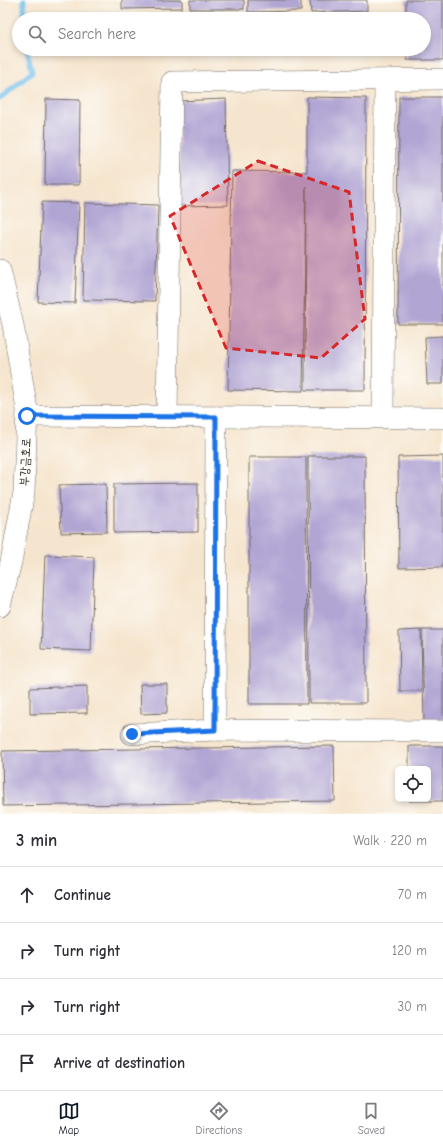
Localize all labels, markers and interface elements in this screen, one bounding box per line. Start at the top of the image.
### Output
search box [12,12,431,56]
icon: search [26,23,48,45]
text: Search here [58,25,136,43]
route start [18,407,36,425]
street label: 부강금호로 [17,438,33,486]
route end [123,725,141,743]
map controls [395,766,431,802]
button: locate [395,766,431,802]
text: 3 min [16,831,57,850]
text: Walk · 220 m [353,833,427,848]
icon: ahead [16,884,38,906]
text: Continue [54,886,111,904]
text: 70 m [398,887,427,902]
icon: right [16,940,38,962]
text: Turn right [54,942,120,960]
text: 120 m [392,943,427,958]
icon: right [16,996,38,1018]
text: Turn right [54,998,120,1016]
text: 30 m [397,999,427,1014]
icon: arrive [16,1052,38,1074]
text: Arrive at destination [54,1054,185,1072]
tab: Map [58,1100,80,1137]
tab: Directions [196,1100,242,1137]
tab: Saved [358,1100,385,1137]

